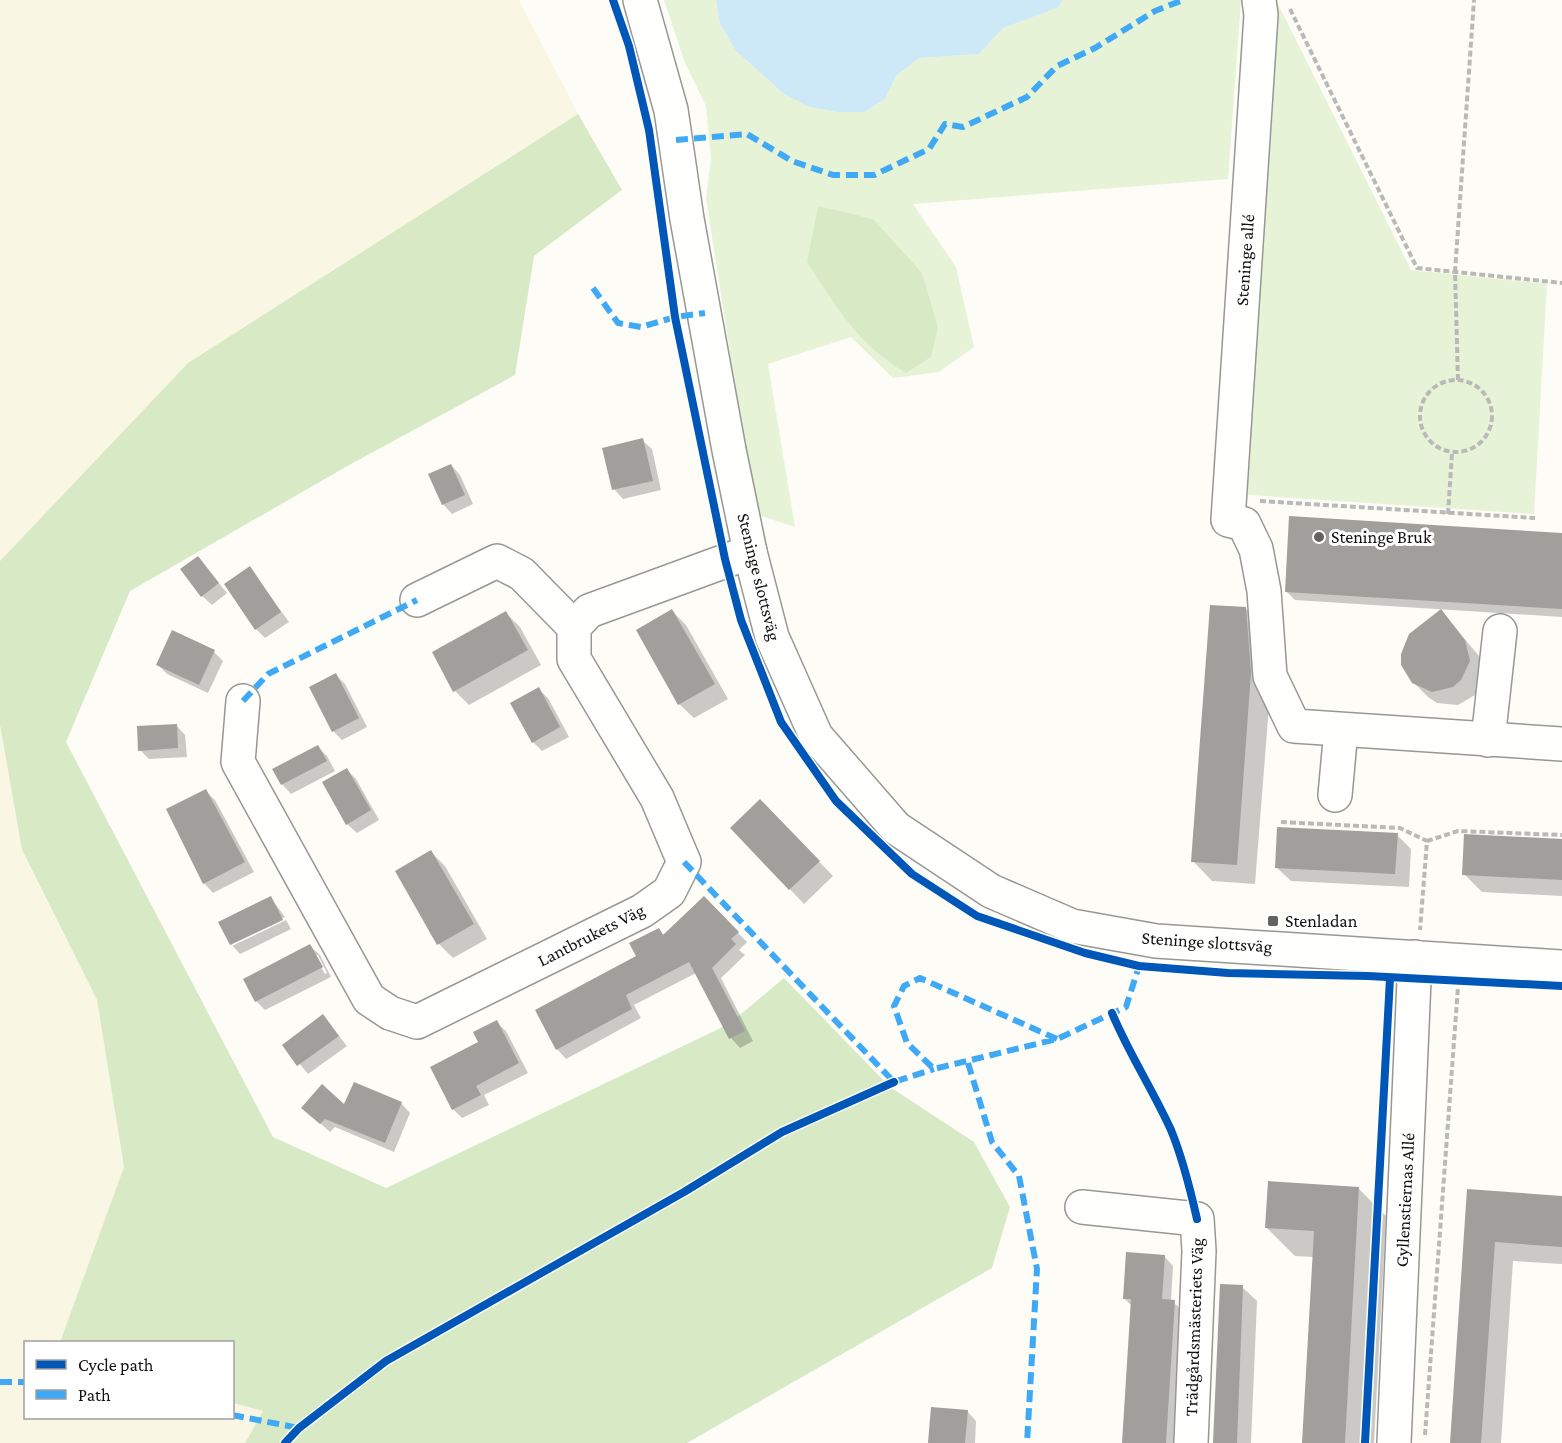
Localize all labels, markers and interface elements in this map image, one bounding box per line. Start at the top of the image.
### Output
street label: Steninge allé [1232,213,1258,306]
street label: Steninge slottsväg [733,511,785,643]
place label: Steninge Bruk [1331,527,1432,547]
marker: Steninge Bruk [1312,530,1326,544]
street label: Lantbrukets Väg [534,899,648,971]
place label: Stenladan [1285,911,1358,931]
marker: Stenladan [1266,914,1280,928]
street label: Steninge slottsväg [1141,927,1273,957]
street label: Gyllenstiernas Allé [1391,1132,1419,1268]
street label: Trädgårdsmästeriets Väg [1181,1237,1207,1417]
legend [24,1341,234,1419]
text: Cycle path [78,1355,154,1375]
text: Path [78,1385,111,1405]

